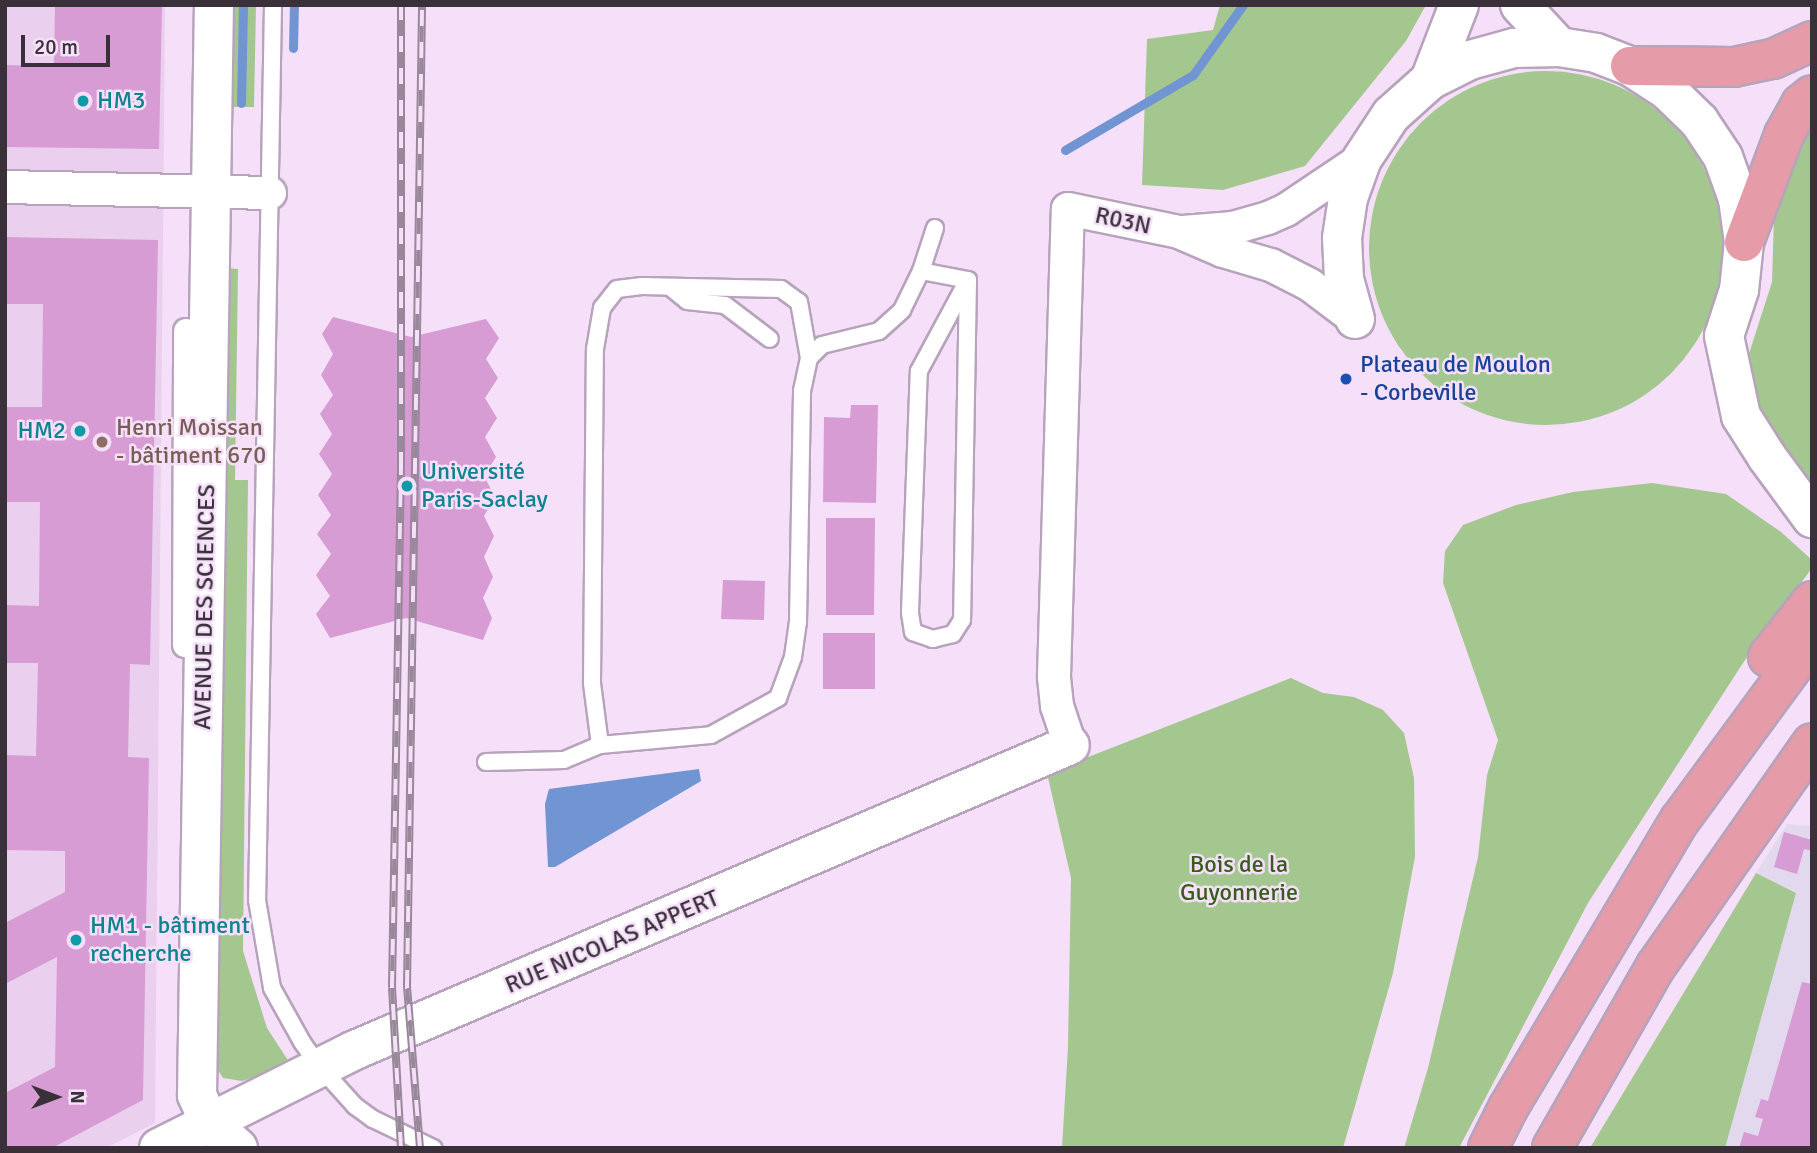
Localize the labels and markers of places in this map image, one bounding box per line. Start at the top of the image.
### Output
place label: HM3 [97,87,146,115]
marker: HM3 [75,93,91,109]
place label: Plateau de Moulon - Corbeville [1360,351,1551,407]
marker: Plateau de Moulon - Corbeville [1338,371,1354,387]
place label: Henri Moissan - bâtiment 670 [116,414,266,470]
place label: HM2 [17,417,66,445]
marker: HM2 [72,423,88,439]
marker: Henri Moissan - bâtiment 670 [94,434,110,450]
place label: Université Paris-Saclay [421,458,548,514]
marker: Université Paris-Saclay [399,478,415,494]
place label: HM1 - bâtiment recherche [90,912,250,968]
marker: HM1 - bâtiment recherche [68,932,84,948]

